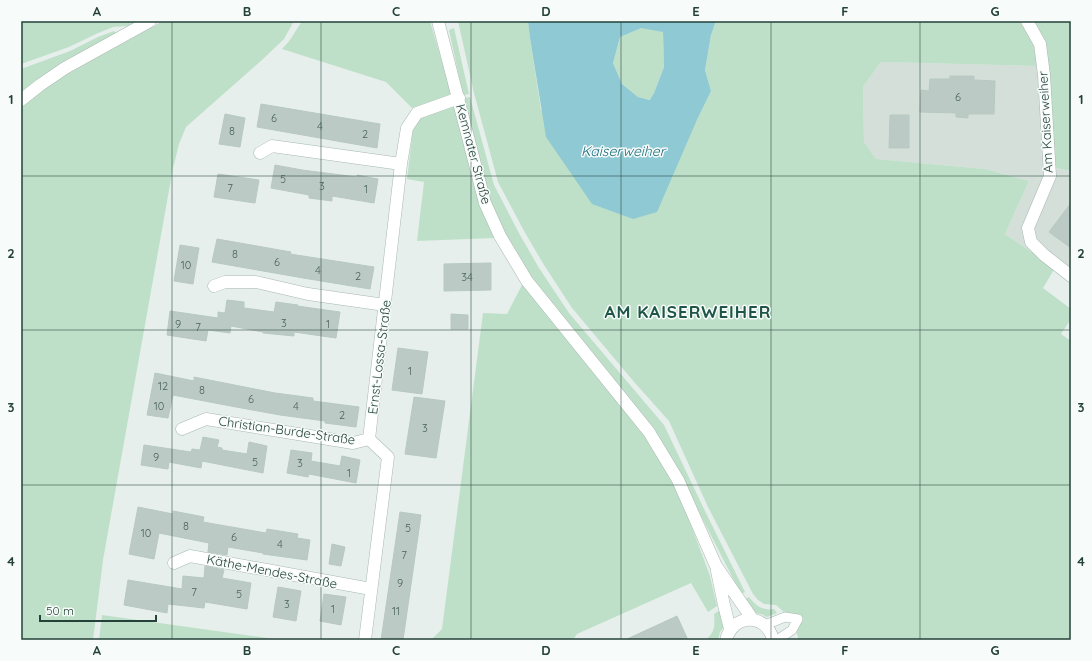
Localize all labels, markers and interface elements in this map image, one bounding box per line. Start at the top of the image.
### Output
text: A [93,3,102,19]
text: B [243,3,251,19]
text: C [392,3,400,19]
text: D [541,3,551,19]
text: E [692,3,700,19]
text: F [841,3,849,19]
text: G [990,3,1000,19]
street label: Am Kaiserweiher [1034,71,1056,173]
house number: 6 [955,90,961,104]
text: 1 [8,91,14,107]
text: 1 [1078,91,1084,107]
street label: Kemnater Straße [453,102,495,206]
house number: 6 [271,111,277,125]
house number: 4 [317,119,323,133]
house number: 8 [229,124,235,138]
house number: 2 [362,127,368,141]
water label: Kaiserweiher [581,142,667,160]
house number: 5 [280,172,286,186]
house number: 3 [319,179,325,193]
house number: 7 [227,181,233,195]
house number: 1 [364,182,368,196]
text: 2 [7,245,15,261]
text: 2 [1077,245,1085,261]
house number: 8 [232,247,238,261]
house number: 6 [274,255,280,269]
house number: 10 [181,258,191,272]
house number: 4 [315,263,321,277]
house number: 2 [355,269,361,283]
house number: 34 [461,270,473,284]
street label: Ernst-Lossa-Straße [364,299,394,415]
district label: AM KAISERWEIHER [605,301,771,322]
house number: 3 [281,316,287,330]
house number: 9 [175,317,181,331]
house number: 1 [326,317,330,331]
house number: 7 [195,320,201,334]
house number: 1 [408,364,412,378]
house number: 12 [158,379,168,393]
house number: 8 [199,383,205,397]
house number: 6 [248,392,254,406]
text: 3 [8,399,15,415]
house number: 10 [154,399,164,413]
house number: 4 [293,399,299,413]
text: 3 [1078,399,1085,415]
house number: 2 [339,408,345,422]
street label: Christian-Burde-Straße [218,412,356,448]
house number: 3 [422,421,428,435]
house number: 9 [153,450,159,464]
house number: 5 [252,455,258,469]
house number: 3 [297,456,303,470]
house number: 1 [347,466,351,480]
house number: 8 [183,519,189,533]
house number: 5 [405,521,411,535]
house number: 10 [141,526,151,540]
house number: 6 [231,530,237,544]
house number: 4 [277,537,283,551]
house number: 7 [401,548,407,562]
street label: Käthe-Mendes-Straße [205,551,339,591]
text: 4 [7,553,15,569]
text: 4 [1077,553,1085,569]
house number: 9 [397,576,403,590]
house number: 7 [191,585,197,599]
house number: 5 [236,587,242,601]
scale bar [40,597,156,623]
house number: 3 [284,597,290,611]
house number: 1 [331,602,335,616]
text: 50 m [46,603,74,618]
house number: 11 [392,604,400,618]
text: A [93,642,102,658]
text: B [243,642,251,658]
text: C [392,642,400,658]
text: D [541,642,551,658]
text: E [692,642,700,658]
text: F [841,642,849,658]
text: G [990,642,1000,658]

